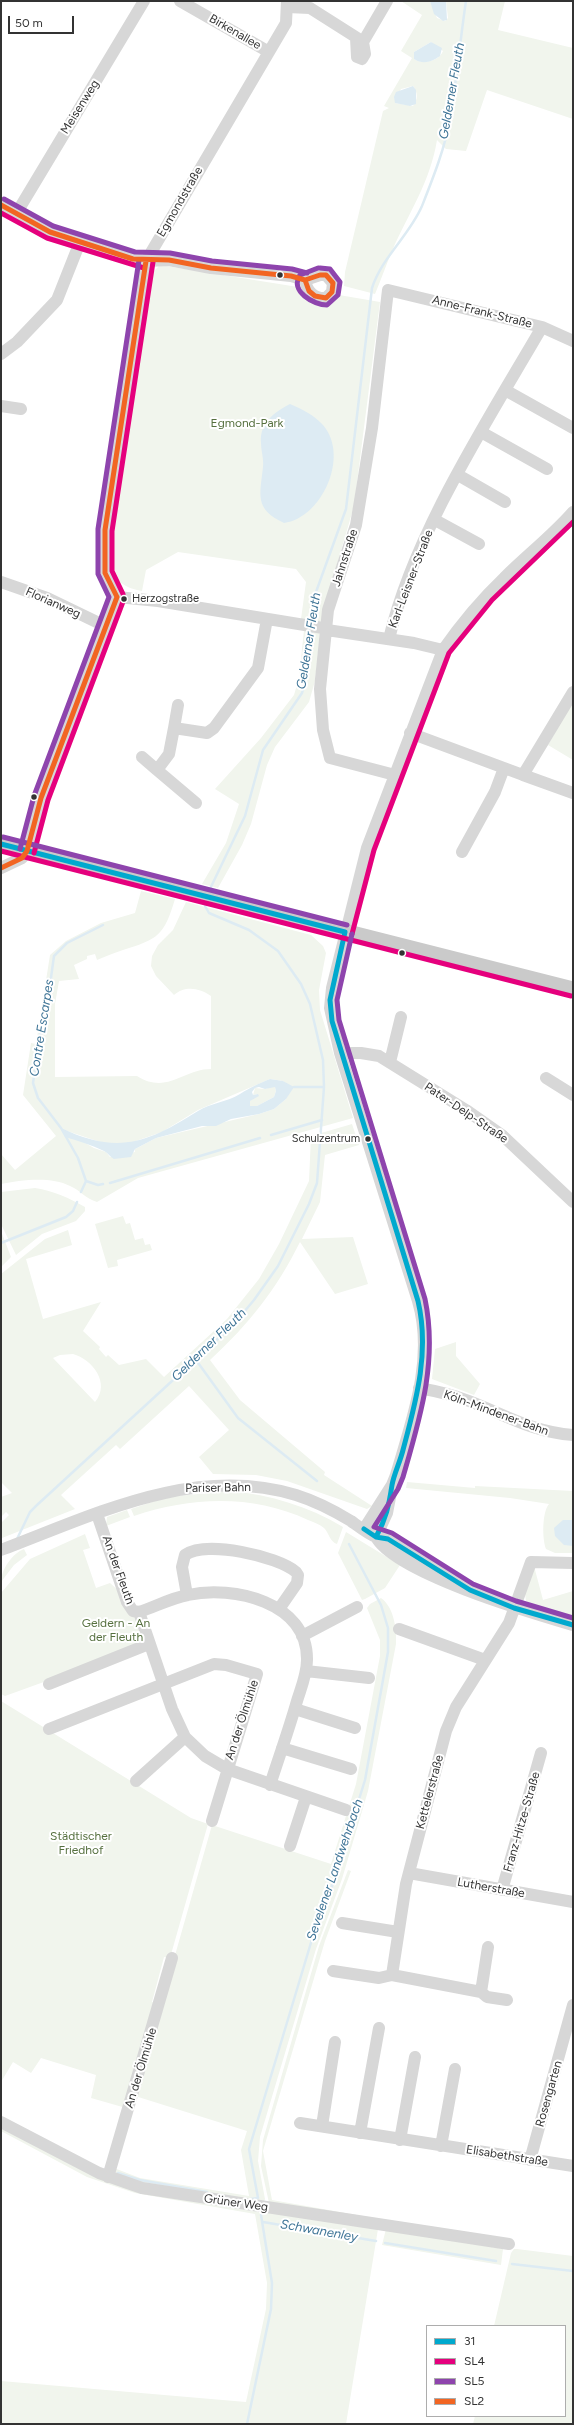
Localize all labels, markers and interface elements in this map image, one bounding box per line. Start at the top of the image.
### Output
scale bar [10,8,76,34]
street label: Birkenallee [206,11,264,53]
text: 50 m [15,16,43,30]
water label: Gelderner Fleuth [436,42,468,140]
street label: Meisenweg [58,77,102,137]
street label: Egmondstraße [154,164,206,240]
unlabelled marker [275,270,285,280]
street label: Anne-Frank-Straße [430,293,534,331]
park label: Egmond-Park [211,416,283,430]
street label: Jahnstraße [329,528,361,588]
street label: Karl-Leisner-Straße [386,528,436,630]
street label: Florianweg [23,585,83,621]
place label: Herzogstraße [132,592,199,606]
water label: Gelderner Fleuth [294,592,324,690]
marker: Herzogstraße [119,594,129,604]
unlabelled marker [29,792,39,802]
unlabelled marker [397,948,407,958]
water label: Contre Escarpes [27,978,57,1078]
street label: Pater-Delp-Straße [421,1080,511,1146]
place label: Schulzentrum [292,1132,360,1146]
marker: Schulzentrum [363,1134,373,1144]
water label: Gelderner Fleuth [168,1305,250,1385]
street label: Köln-Mindener-Bahn [441,1387,551,1439]
street label: Pariser Bahn [185,1480,251,1496]
street label: An der Fleuth [99,1534,137,1606]
park label: Geldern - An der Fleuth [82,1616,150,1644]
street label: An der Ölmühle [222,1678,262,1762]
street label: Kettelerstraße [413,1753,447,1831]
street label: Franz-Hitze-Straße [501,1770,543,1874]
water label: Sevelener Landwehrbach [303,1797,367,1943]
park label: Städtischer Friedhof [50,1829,112,1857]
street label: Lutherstraße [456,1875,526,1901]
street label: An der Ölmühle [122,2026,160,2110]
street label: Rosengarten [533,2059,565,2129]
street label: Elisabethstraße [465,2142,549,2170]
street label: Grüner Weg [203,2191,269,2215]
water label: Schwanenley [279,2217,359,2245]
legend [426,2325,566,2417]
text: 31 [464,2334,475,2348]
text: SL4 [464,2354,485,2368]
text: SL5 [464,2374,485,2388]
text: SL2 [464,2394,484,2408]

